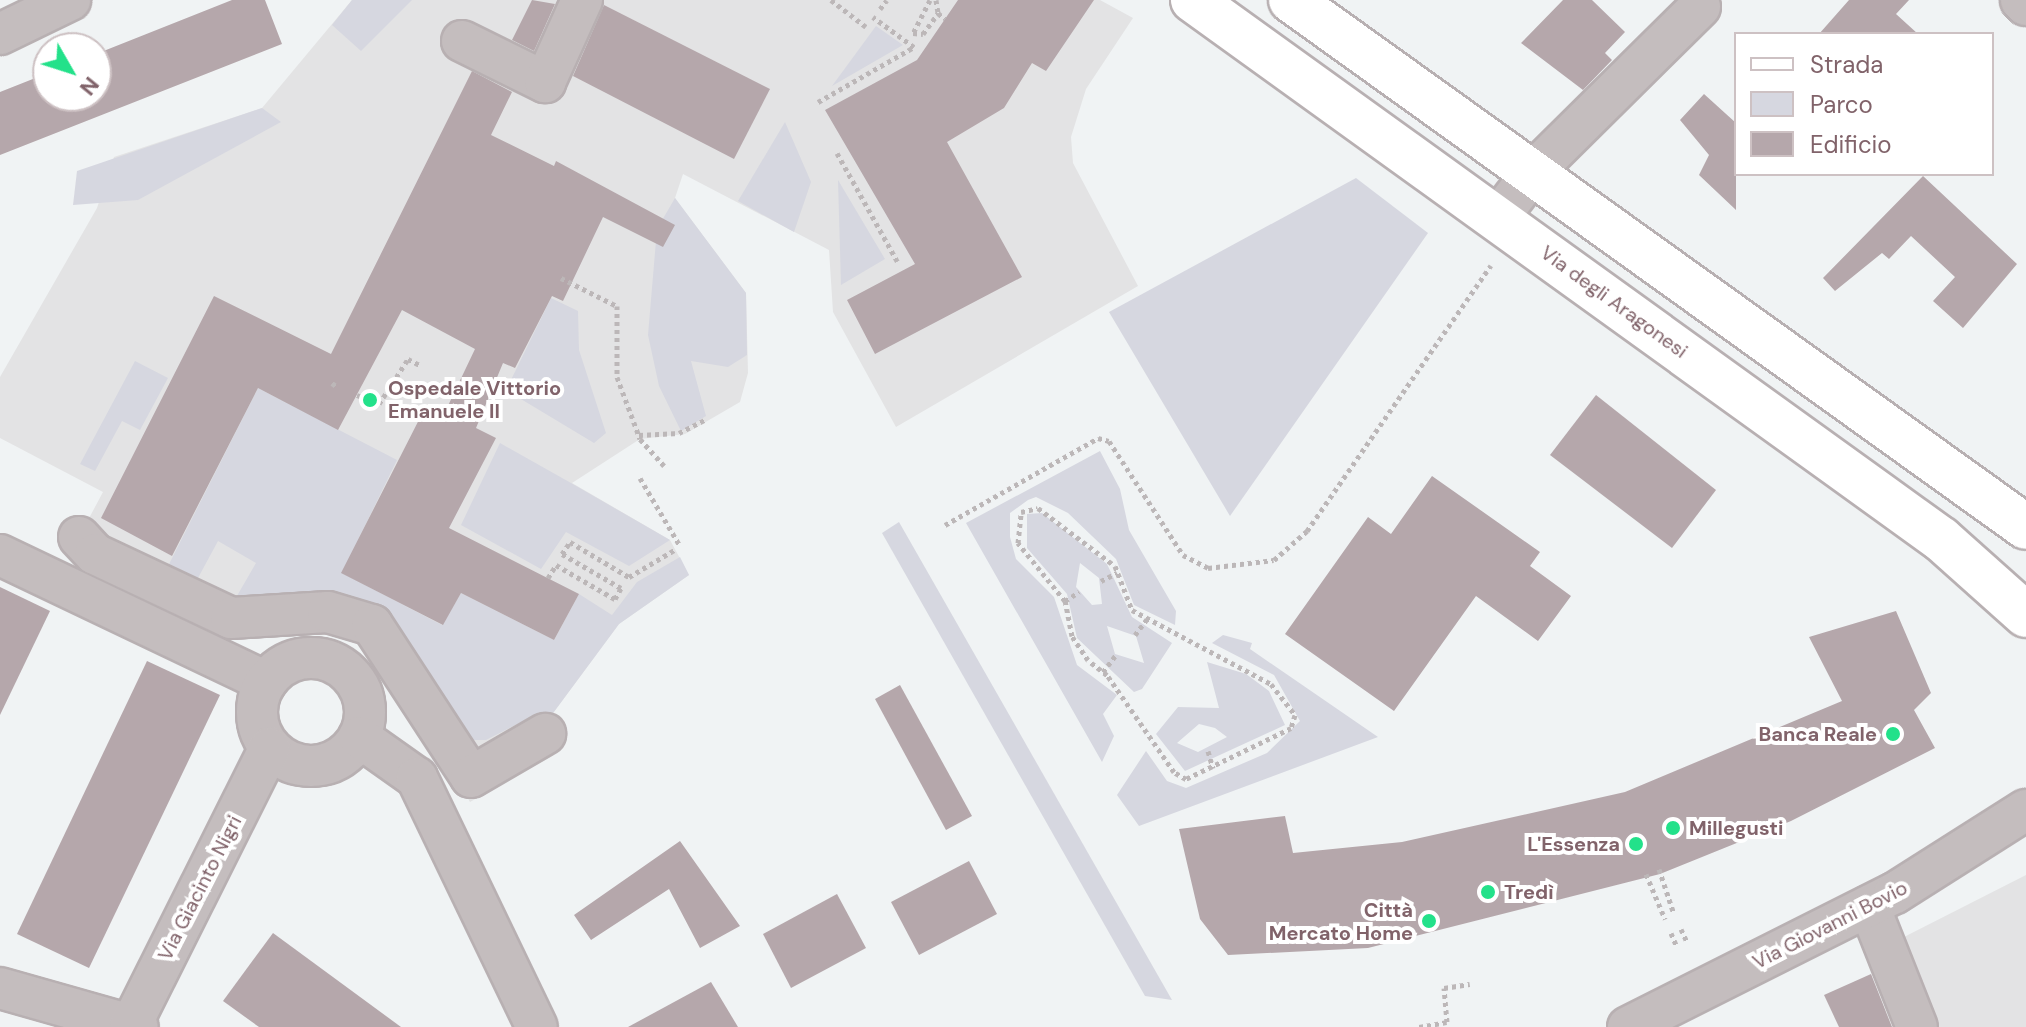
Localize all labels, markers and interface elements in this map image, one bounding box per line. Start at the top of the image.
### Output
north arrow [32,32,112,112]
legend [1734,32,1994,176]
text: Strada [1810,49,1883,80]
text: N [73,71,106,102]
text: Parco [1810,89,1873,120]
text: Edificio [1810,129,1892,160]
street label: Via degli Aragonesi [1536,241,1692,363]
place label: Ospedale Vittorio Emanuele II [388,376,561,423]
marker: Ospedale Vittorio Emanuele II [359,389,381,411]
place label: Banca Reale [1758,722,1877,746]
marker: Banca Reale [1884,725,1902,743]
street label: Via Giacinto Nigri [153,811,247,965]
place label: Millegusti [1689,816,1783,840]
marker: Millegusti [1664,819,1682,837]
place label: L'Essenza [1527,832,1620,856]
marker: L'Essenza [1627,835,1645,853]
street label: Via Giovanni Bovio [1749,876,1911,974]
place label: Tredì [1504,880,1554,904]
marker: Tredì [1479,883,1497,901]
place label: Città Mercato Home [1269,898,1413,945]
marker: Città Mercato Home [1420,912,1438,930]

